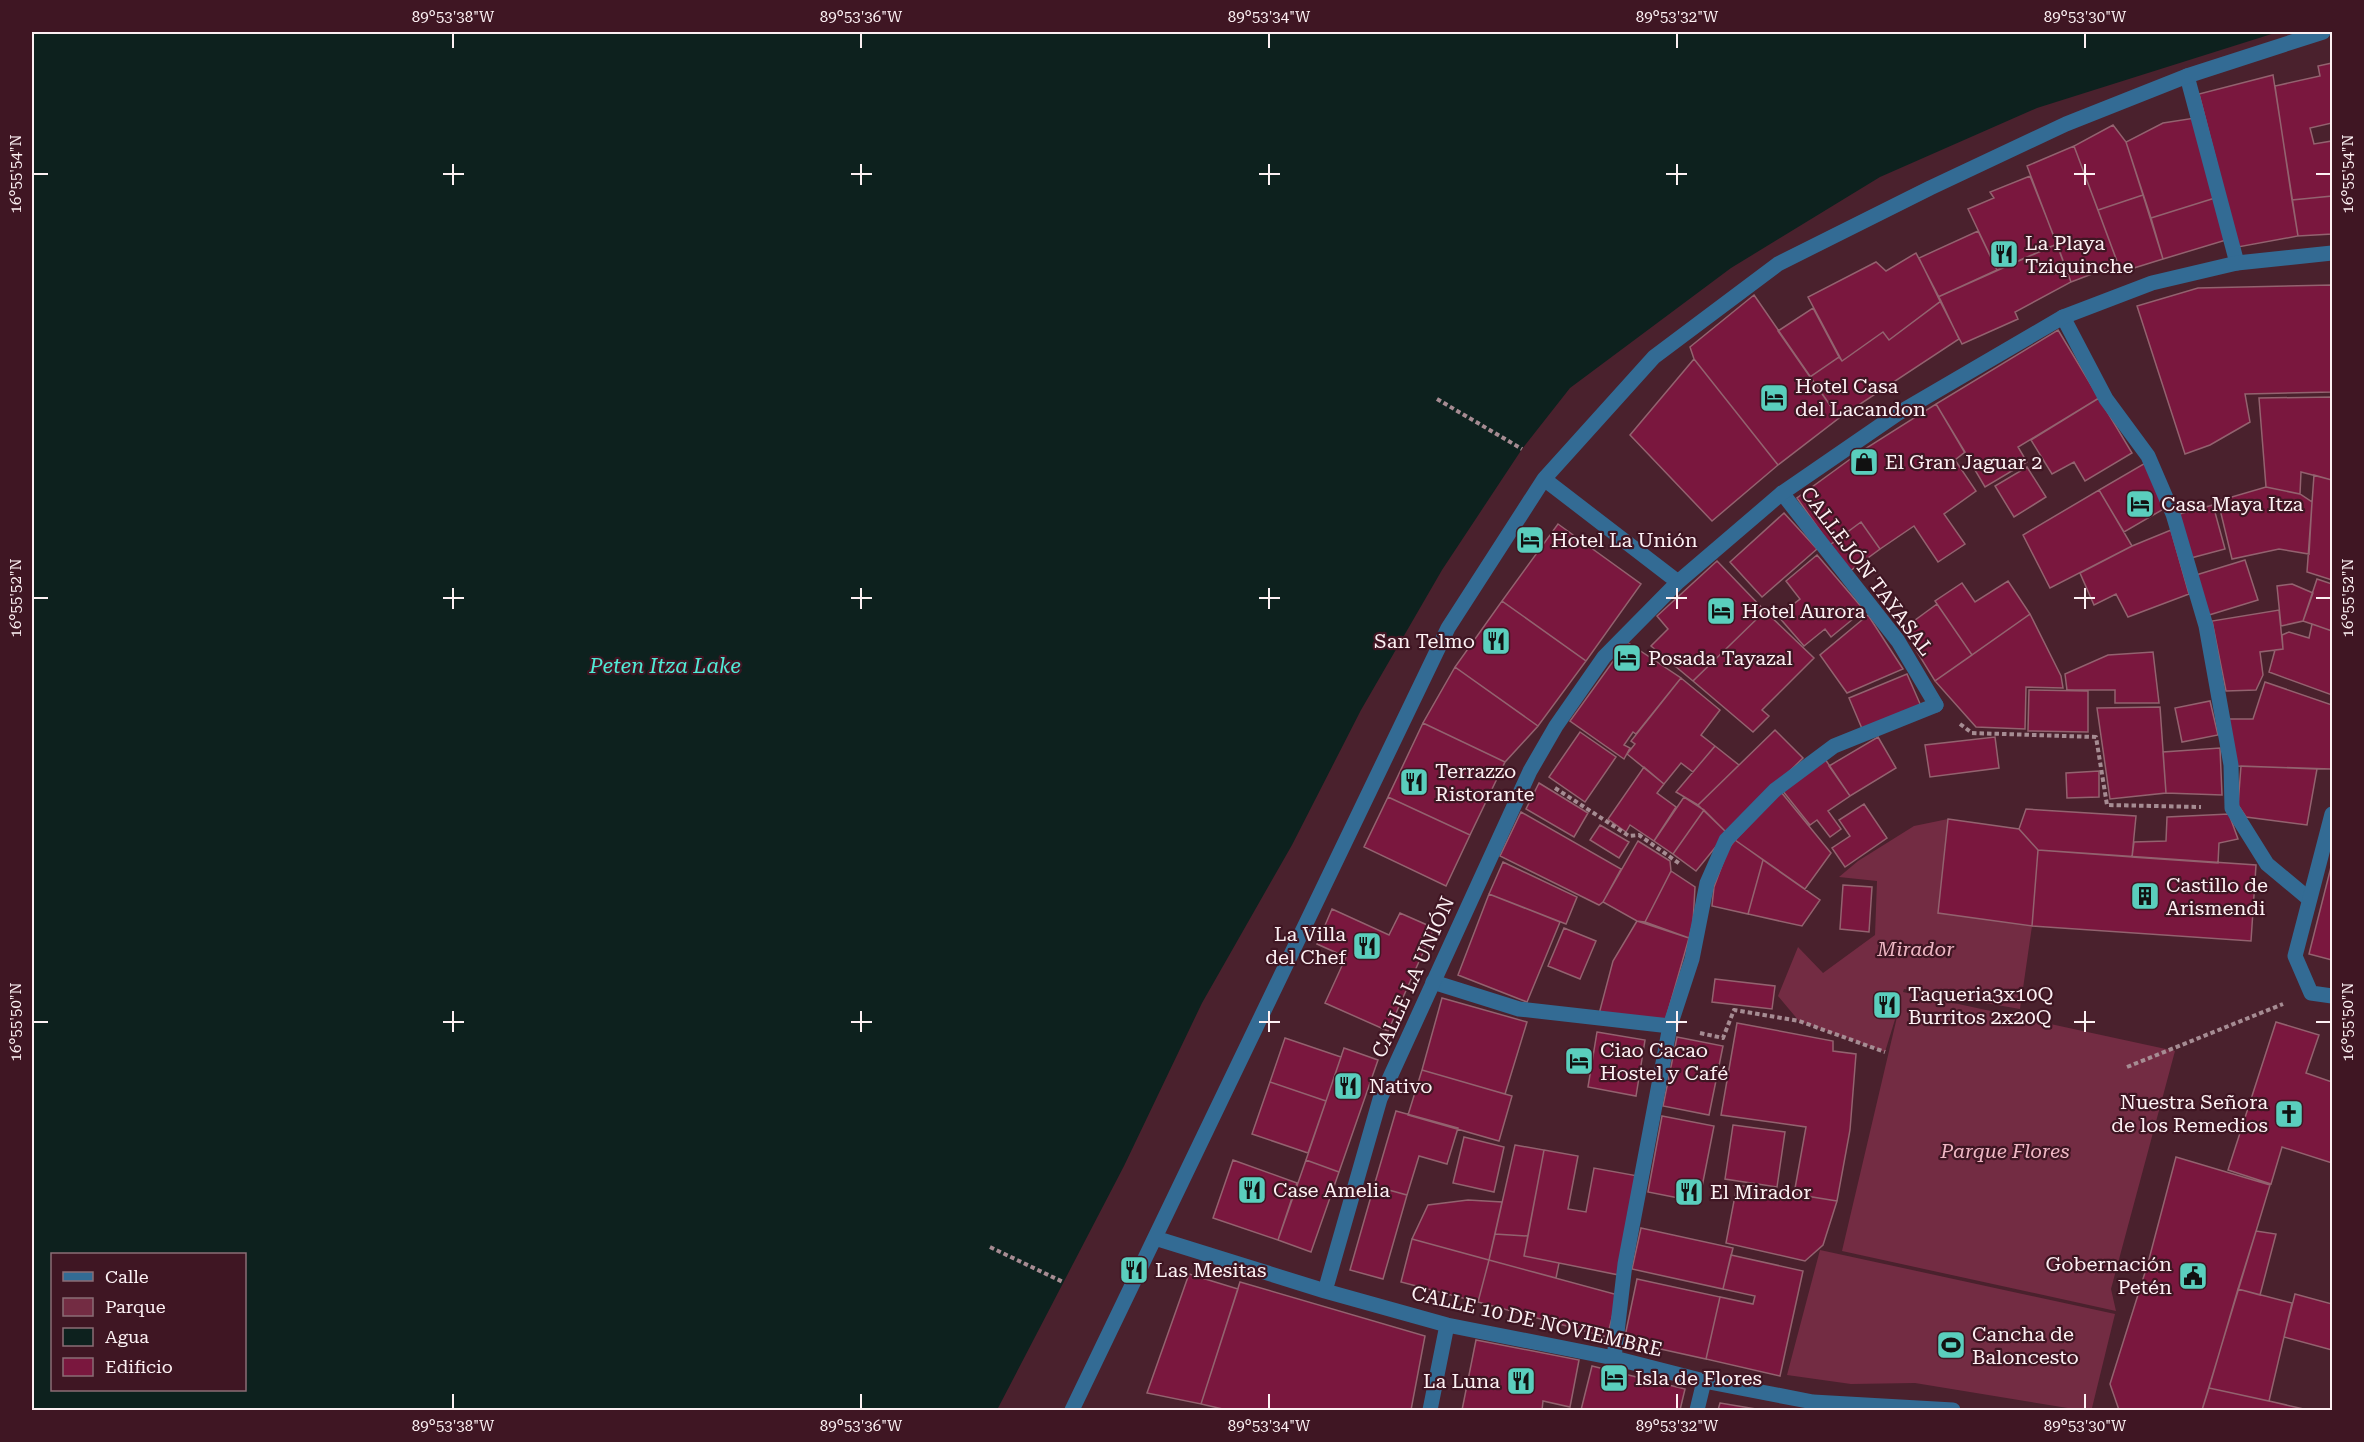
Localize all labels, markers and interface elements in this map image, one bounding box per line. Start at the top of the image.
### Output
text: 89°53'38"W [412,8,495,26]
text: 89°53'36"W [820,8,903,26]
text: 89°53'34"W [1228,8,1311,26]
text: 89°53'32"W [1636,8,1719,26]
text: 89°53'30"W [2044,8,2127,26]
text: 16°55'54"N [7,134,25,214]
text: 16°55'54"N [2339,134,2357,214]
place label: La Playa Tziquinche [2025,231,2134,278]
restaurant icon: La Playa Tziquinche [1988,238,2020,270]
place label: Hotel Casa del Lacandon [1795,374,1926,421]
hotel icon: Hotel Casa del Lacandon [1758,382,1790,414]
shop icon: El Gran Jaguar 2 [1848,446,1880,478]
place label: El Gran Jaguar 2 [1885,450,2042,474]
street label: CALLEJÓN TAYASAL [1796,482,1938,660]
hotel icon: Casa Maya Itza [2124,488,2156,520]
place label: Casa Maya Itza [2161,492,2304,516]
hotel icon: Hotel La Unión [1514,524,1546,556]
place label: Hotel La Unión [1551,528,1698,552]
text: 16°55'52"N [7,558,25,638]
text: 16°55'52"N [2339,558,2357,638]
hotel icon: Hotel Aurora [1705,595,1737,627]
place label: Hotel Aurora [1742,599,1866,623]
restaurant icon: San Telmo [1480,625,1512,657]
place label: San Telmo [1374,629,1475,653]
hotel icon: Posada Tayazal [1611,642,1643,674]
place label: Posada Tayazal [1648,646,1793,670]
water label: Peten Itza Lake [588,654,741,678]
place label: Terrazzo Ristorante [1435,759,1534,806]
restaurant icon: Terrazzo Ristorante [1398,766,1430,798]
place label: Castillo de Arismendi [2166,873,2268,920]
building icon: Castillo de Arismendi [2129,880,2161,912]
street label: CALLE LA UNIÓN [1367,893,1459,1061]
place label: La Villa del Chef [1265,922,1347,969]
restaurant icon: La Villa del Chef [1351,930,1383,962]
park label: Mirador [1876,937,1955,961]
text: 16°55'50"N [7,982,25,1062]
place label: Taqueria3x10Q Burritos 2x20Q [1908,982,2053,1029]
text: 16°55'50"N [2339,982,2357,1062]
restaurant icon: Taqueria3x10Q Burritos 2x20Q [1871,989,1903,1021]
place label: Ciao Cacao Hostel y Café [1600,1038,1728,1085]
hotel icon: Ciao Cacao Hostel y Café [1563,1045,1595,1077]
restaurant icon: Nativo [1332,1070,1364,1102]
place label: Nativo [1369,1074,1433,1098]
place label: Nuestra Señora de los Remedios [2111,1090,2268,1137]
church icon: Nuestra Señora de los Remedios [2273,1098,2305,1130]
park label: Parque Flores [1939,1139,2070,1163]
restaurant icon: Case Amelia [1236,1174,1268,1206]
restaurant icon: El Mirador [1673,1176,1705,1208]
place label: Case Amelia [1273,1178,1390,1202]
place label: El Mirador [1710,1180,1811,1204]
place label: Gobernación Petén [2045,1252,2172,1299]
legend [51,1253,246,1391]
restaurant icon: Las Mesitas [1118,1254,1150,1286]
place label: Las Mesitas [1155,1258,1266,1282]
public building icon: Gobernación Petén [2177,1260,2209,1292]
text: Calle [105,1266,149,1287]
street label: CALLE 10 DE NOVIEMBRE [1409,1280,1665,1362]
text: Parque [105,1296,166,1317]
place label: Cancha de Baloncesto [1972,1322,2079,1369]
text: Agua [105,1326,149,1347]
sports icon: Cancha de Baloncesto [1935,1329,1967,1361]
text: Edificio [105,1356,173,1377]
hotel icon: Isla de Flores [1598,1362,1630,1394]
restaurant icon: La Luna [1505,1365,1537,1397]
place label: Isla de Flores [1635,1366,1762,1390]
place label: La Luna [1423,1369,1500,1393]
text: 89°53'38"W [412,1417,495,1435]
text: 89°53'36"W [820,1417,903,1435]
text: 89°53'34"W [1228,1417,1311,1435]
text: 89°53'32"W [1636,1417,1719,1435]
text: 89°53'30"W [2044,1417,2127,1435]

